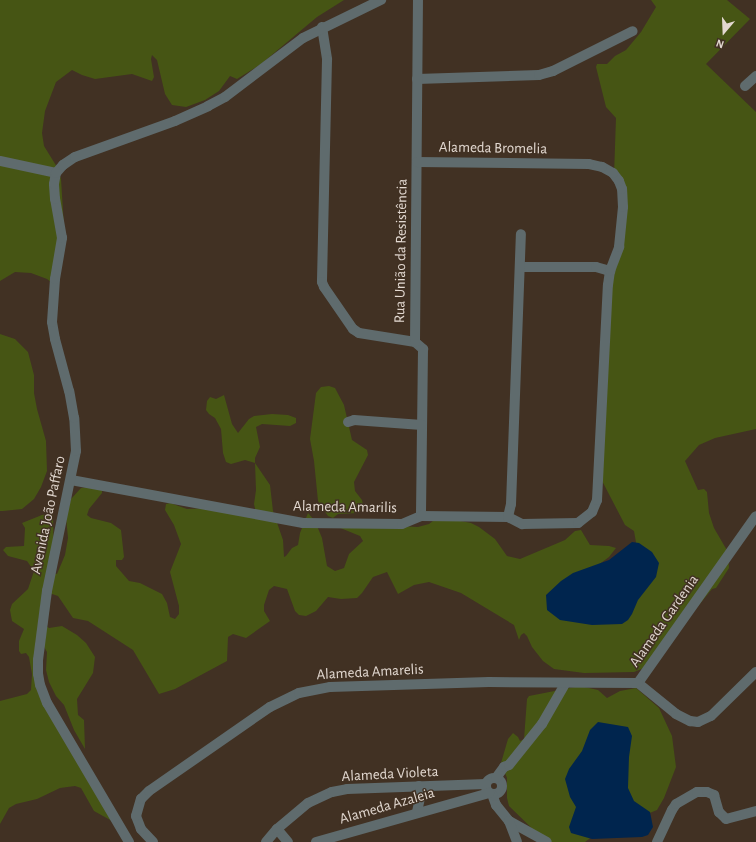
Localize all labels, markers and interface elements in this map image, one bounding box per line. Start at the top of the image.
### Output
north arrow [704,12,744,52]
text: N [715,37,725,50]
street label: Alameda Bromelia [439,138,547,158]
street label: Rua União da Resistência [391,179,411,323]
street label: Avenida João Paffaro [27,454,69,576]
street label: Alameda Amarilis [293,497,397,517]
street label: Alameda Gardenia [625,571,703,671]
street label: Alameda Amarelis [316,660,424,684]
street label: Alameda Violeta [341,762,439,786]
street label: Alameda Azaleia [337,784,437,828]

